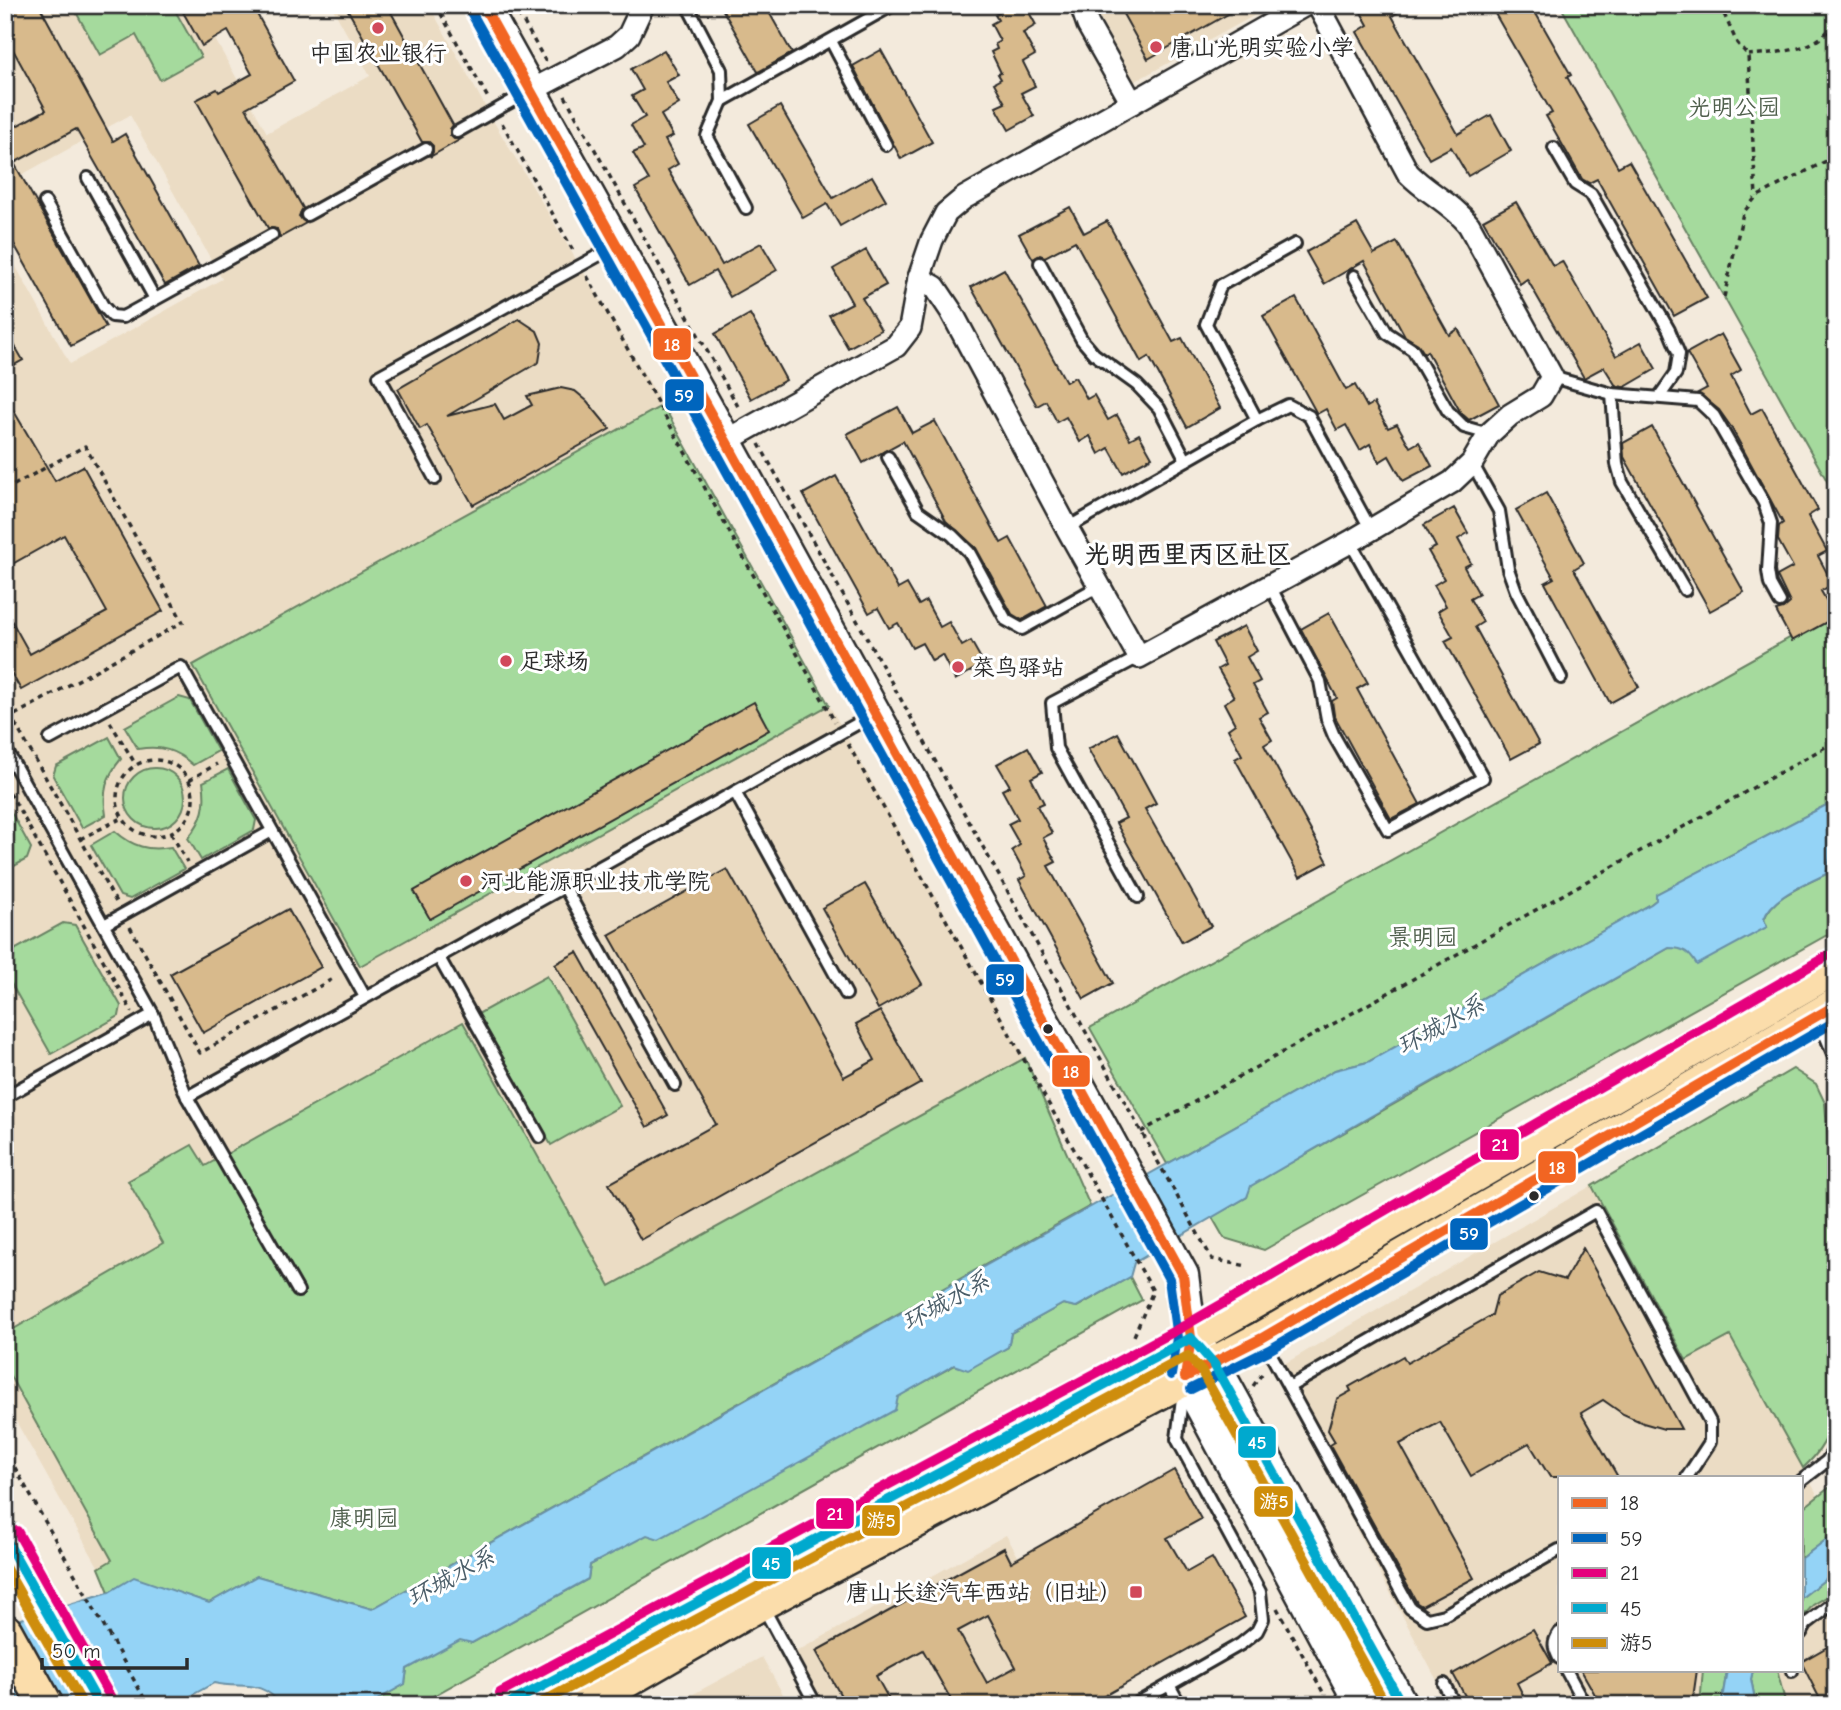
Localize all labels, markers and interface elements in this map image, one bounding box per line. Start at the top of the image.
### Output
marker: 中国农业银行 [370,20,386,36]
place label: 唐山光明实验小学 [1170,34,1354,61]
marker: 唐山光明实验小学 [1148,39,1164,55]
place label: 中国农业银行 [309,40,447,67]
park label: 光明公园 [1688,94,1780,121]
line badge: 18 [652,327,692,361]
text: 18 [663,334,681,356]
line badge: 59 [664,378,705,412]
text: 59 [674,385,694,407]
district label: 光明西里丙区社区 [1084,540,1292,570]
place label: 足球场 [520,648,589,675]
marker: 足球场 [498,653,514,669]
place label: 菜鸟驿站 [972,654,1064,681]
marker: 菜鸟驿站 [950,659,966,675]
place label: 河北能源职业技术学院 [480,868,710,895]
marker: 河北能源职业技术学院 [458,873,474,889]
park label: 景明园 [1389,924,1458,951]
line badge: 59 [985,963,1025,996]
text: 59 [995,969,1015,991]
water label: 环城水系 [1392,989,1490,1061]
unlabelled marker [1041,1022,1055,1036]
line badge: 18 [1051,1054,1091,1088]
text: 18 [1062,1061,1080,1083]
line badge: 21 [1479,1128,1520,1161]
text: 21 [1492,1134,1508,1156]
line badge: 18 [1537,1150,1577,1184]
text: 18 [1548,1157,1566,1179]
unlabelled marker [1527,1189,1541,1203]
line badge: 59 [1449,1217,1489,1251]
text: 59 [1459,1223,1479,1245]
water label: 环城水系 [897,1265,995,1337]
line badge: 45 [1237,1425,1277,1459]
text: 45 [1247,1432,1267,1454]
legend [1558,1476,1802,1672]
line badge: 游5 [1253,1485,1294,1518]
text: 游5 [1259,1491,1289,1513]
text: 18 [1620,1491,1639,1515]
line badge: 21 [815,1497,855,1530]
text: 21 [827,1503,843,1525]
line badge: 游5 [861,1504,901,1537]
park label: 康明园 [330,1505,399,1532]
text: 游5 [866,1510,896,1532]
text: 59 [1620,1527,1643,1551]
water label: 环城水系 [402,1541,500,1613]
line badge: 45 [751,1546,792,1580]
text: 45 [761,1553,781,1575]
text: 21 [1620,1561,1639,1585]
place label: 唐山长途汽车西站（旧址） [846,1579,1122,1606]
marker: 唐山长途汽车西站（旧址） [1128,1584,1144,1600]
text: 45 [1620,1597,1642,1621]
scale bar [42,1626,187,1670]
text: 游5 [1620,1631,1652,1655]
text: 50 m [52,1639,101,1663]

